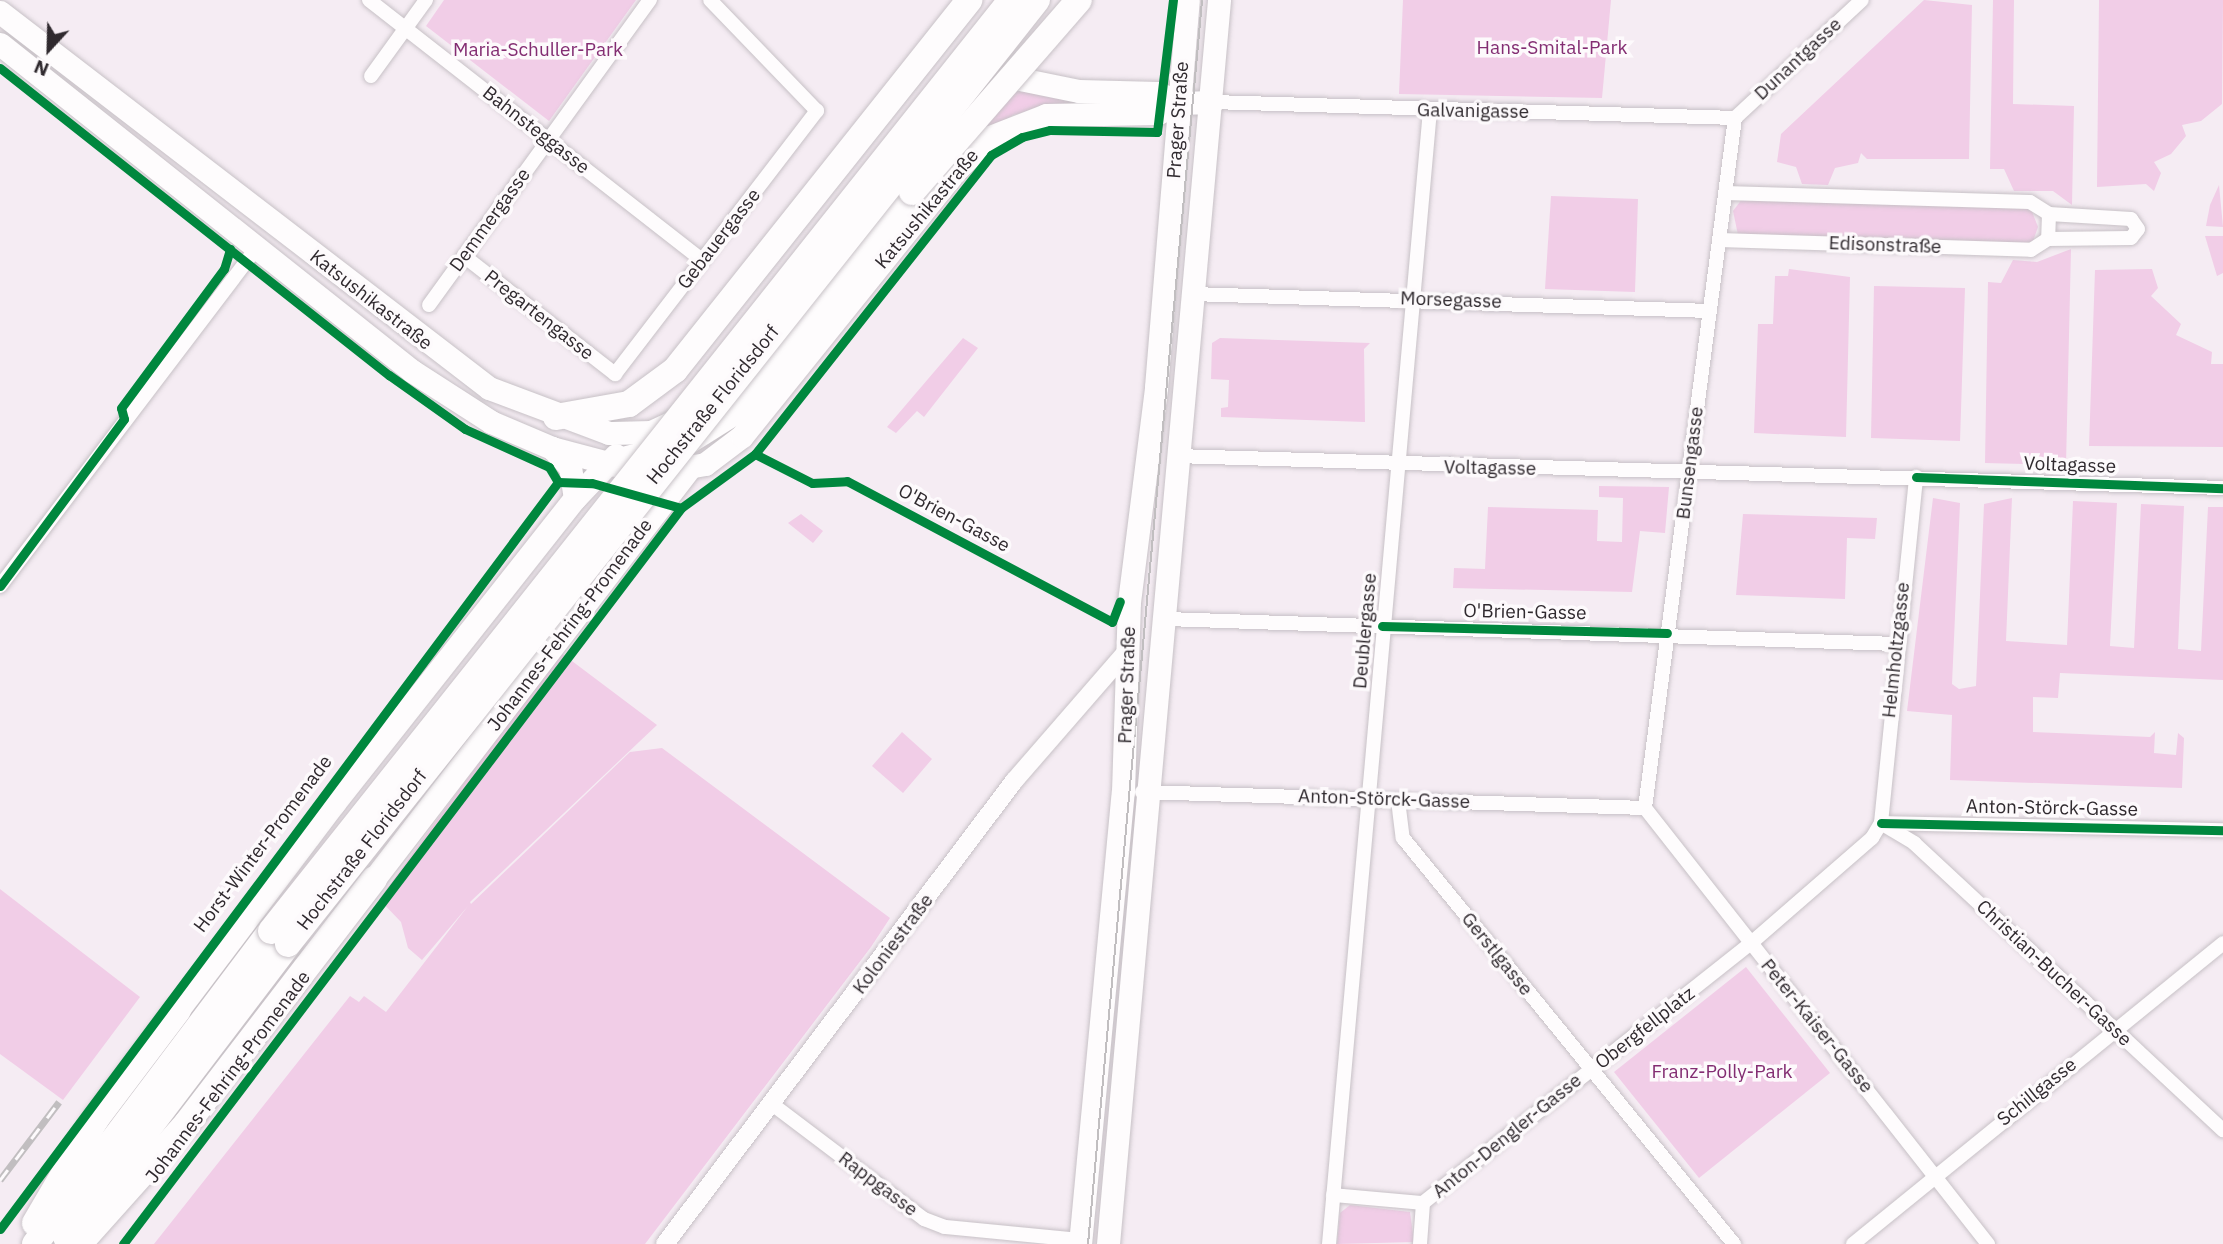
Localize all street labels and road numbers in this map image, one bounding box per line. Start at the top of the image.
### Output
street label: Dunantgasse [1750,13,1846,105]
street label: Prager Straße [1163,61,1193,179]
street label: Bahnsteggasse [478,81,594,179]
street label: Galvanigasse [1417,99,1529,123]
street label: Katsushikastraße [870,145,984,273]
street label: Demmergasse [445,164,535,276]
street label: Gebauergasse [673,184,765,294]
street label: Edisonstraße [1828,232,1942,258]
street label: Katsushikastraße [305,245,437,355]
street label: Pregartengasse [480,265,598,365]
street label: Morsegasse [1400,287,1502,313]
street label: Hochstraße Floridsdorf [642,321,784,489]
street label: Bunsengasse [1672,405,1708,521]
street label: Voltagasse [2023,452,2117,478]
street label: Voltagasse [1444,456,1536,480]
street label: O'Brien-Gasse [894,479,1014,557]
street label: Johannes-Fehring-Promenade [483,514,657,736]
street label: Deublergasse [1349,572,1381,690]
street label: Helmholtzgasse [1878,581,1914,719]
street label: O'Brien-Gasse [1463,600,1587,624]
street label: Prager Straße [1114,626,1140,744]
street label: Horst-Winter-Promenade [189,751,337,937]
street label: Hochstraße Floridsdorf [292,765,432,935]
street label: Anton-Störck-Gasse [1298,785,1470,813]
street label: Anton-Störck-Gasse [1966,795,2138,821]
street label: Koloniestraße [848,889,938,999]
street label: Christian-Bucher-Gasse [1972,895,2136,1051]
street label: Gerstlgasse [1457,908,1537,1000]
street label: Peter-Kaiser-Gasse [1756,954,1878,1098]
street label: Johannes-Fehring-Promenade [141,966,315,1188]
street label: Obergfellplatz [1591,982,1699,1074]
street label: Schillgasse [1993,1053,2081,1131]
street label: Anton-Dengler-Gasse [1428,1069,1586,1203]
street label: Rappgasse [834,1147,922,1221]

